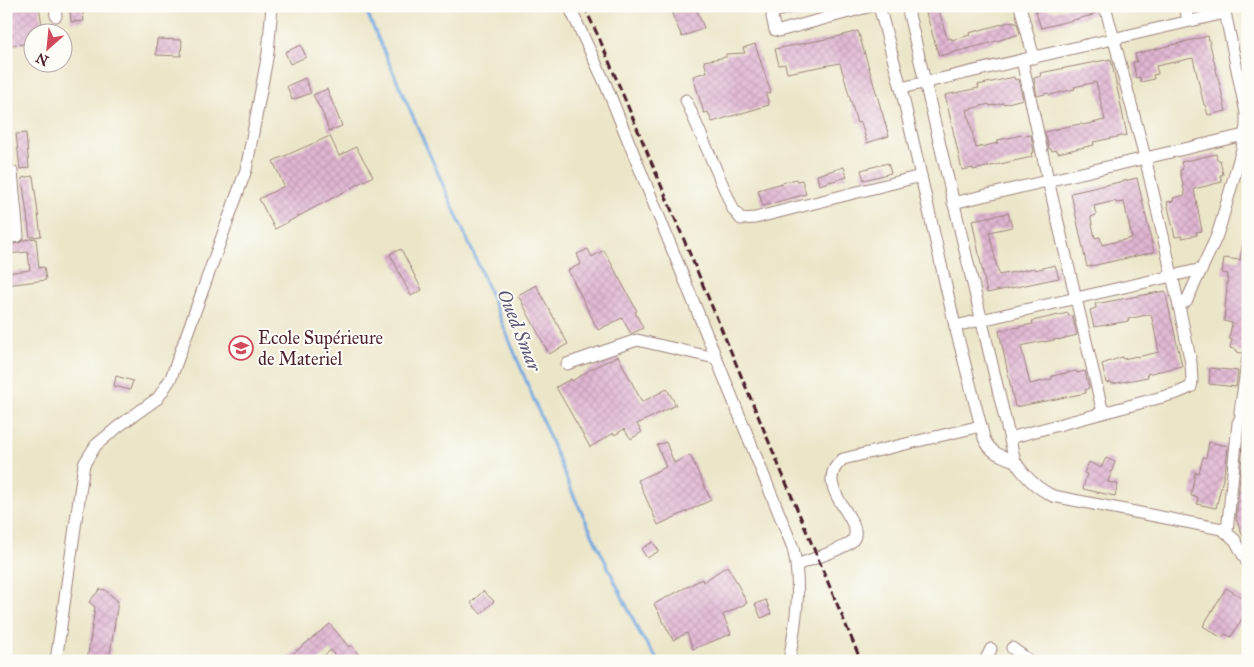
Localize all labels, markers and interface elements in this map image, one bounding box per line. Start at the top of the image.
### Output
north arrow [22,22,72,72]
text: N [33,49,51,69]
water label: Oued Smar [493,286,547,376]
place label: Ecole Supérieure de Materiel [258,327,383,370]
school or university icon: Ecole Supérieure de Materiel [228,335,254,361]

